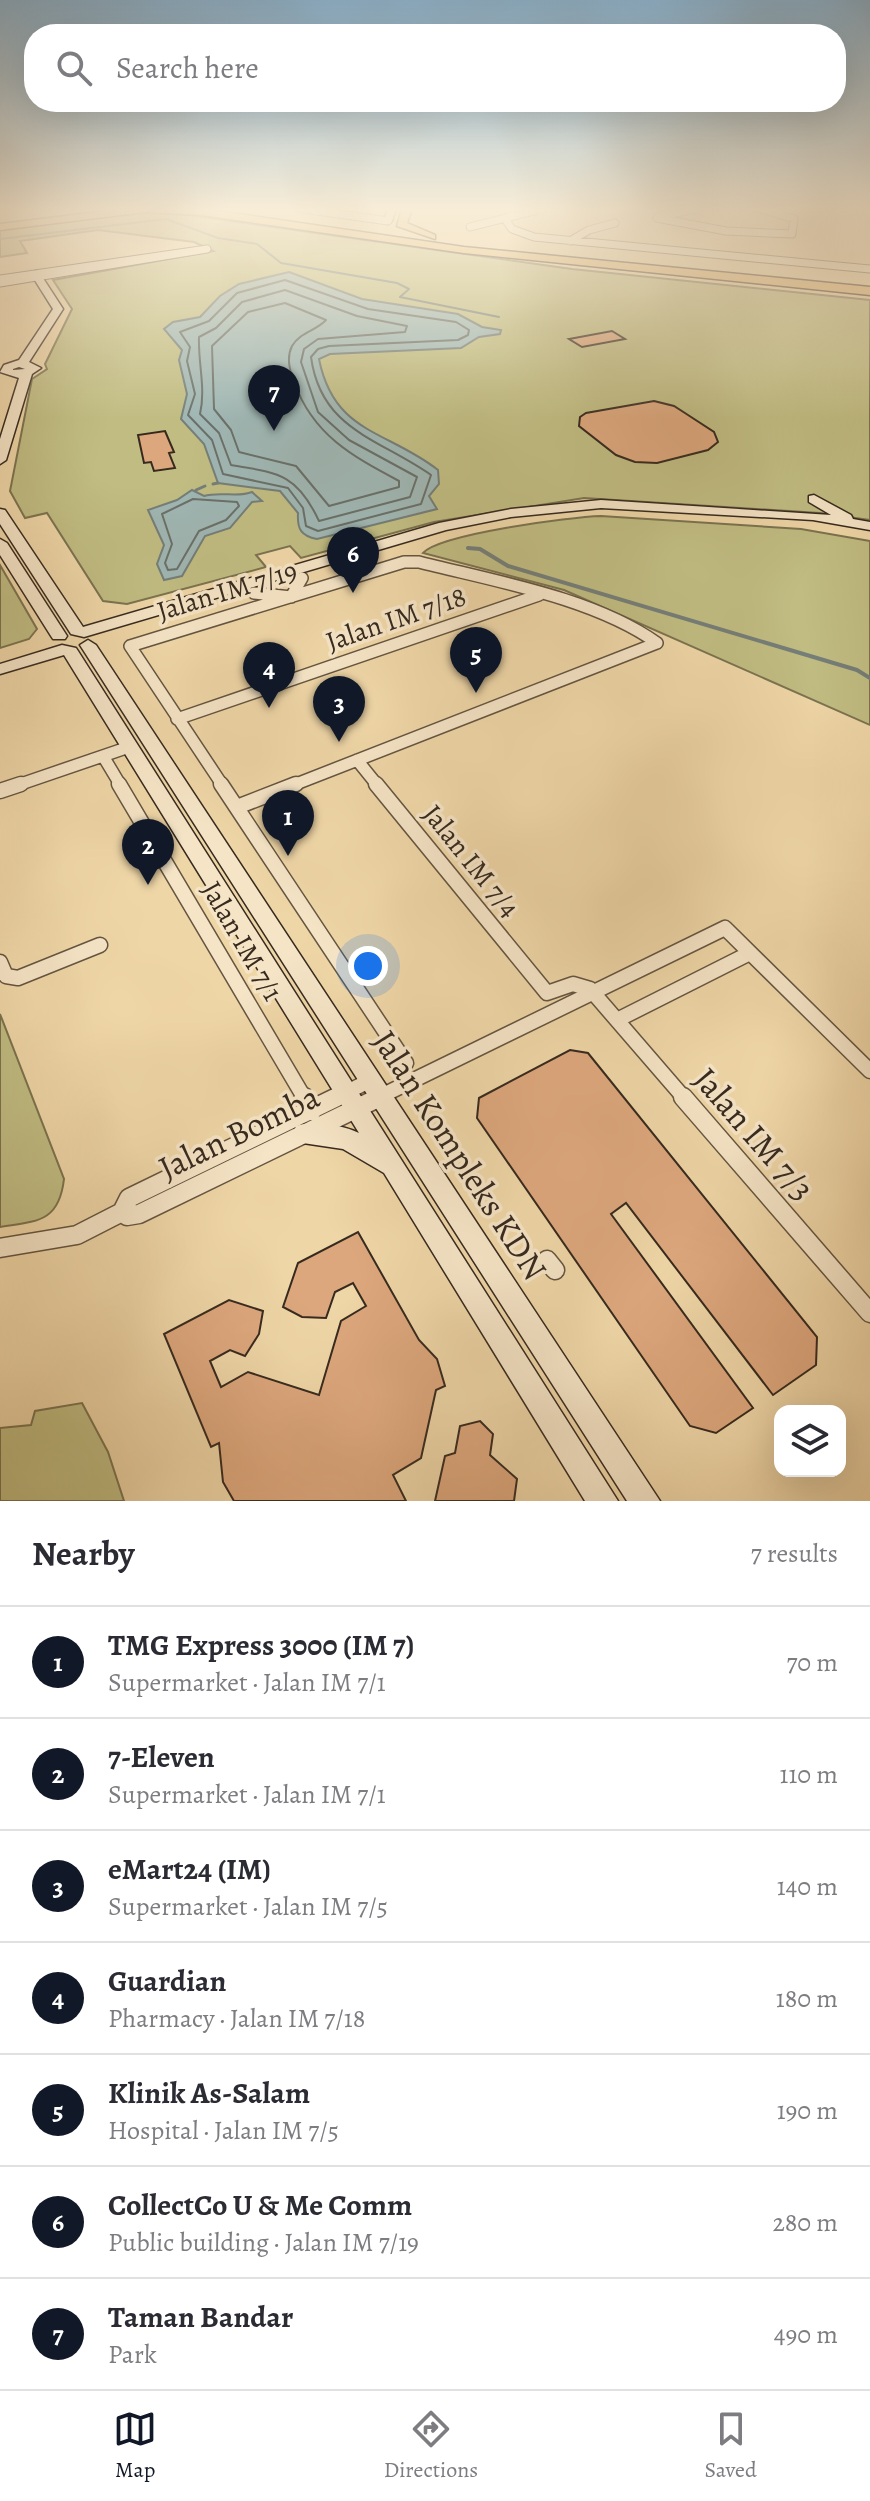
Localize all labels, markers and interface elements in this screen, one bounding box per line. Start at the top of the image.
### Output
search box [24,24,846,112]
icon: search [52,46,96,90]
text: Search here [116,48,259,88]
pin: 7 [248,365,300,431]
pin: 6 [327,527,379,593]
street label: Jalan IM 7/19 [152,552,302,630]
street label: Jalan IM 7/18 [321,577,471,661]
pin: 5 [450,627,502,693]
pin: 4 [243,642,295,708]
pin: 3 [313,676,365,742]
pin: 1 [262,790,314,856]
street label: Jalan IM 7/4 [414,797,528,925]
pin: 2 [122,819,174,885]
street label: Jalan IM 7/1 [193,874,291,1008]
your location [348,946,388,986]
street label: Jalan Kompleks KDN [361,1021,559,1289]
street label: Jalan IM 7/3 [683,1057,825,1211]
street label: Jalan Bomba [151,1073,328,1191]
map controls [774,1405,846,1477]
button: layers [774,1405,846,1477]
text: Nearby [32,1530,135,1577]
text: 7 results [751,1536,838,1571]
text: TMG Express 3000 (IM 7) [108,1625,414,1665]
text: 1 [53,1645,63,1680]
text: 70 m [786,1645,838,1680]
text: Supermarket · Jalan IM 7/1 [108,1665,386,1700]
text: 7-Eleven [108,1737,215,1777]
text: 2 [52,1757,64,1792]
text: 110 m [780,1757,838,1792]
text: Supermarket · Jalan IM 7/1 [108,1777,386,1812]
text: eMart24 (IM) [108,1849,271,1889]
text: 3 [52,1869,64,1904]
text: 140 m [777,1869,838,1904]
text: Supermarket · Jalan IM 7/5 [108,1889,388,1924]
text: Guardian [108,1961,226,2001]
text: 4 [52,1981,64,2016]
text: 180 m [776,1981,838,2016]
text: Pharmacy · Jalan IM 7/18 [108,2001,365,2036]
text: Klinik As-Salam [108,2073,310,2113]
text: 5 [52,2093,64,2128]
text: 190 m [777,2093,838,2128]
text: Hospital · Jalan IM 7/5 [108,2113,339,2148]
text: CollectCo U & Me Comm [108,2185,412,2225]
text: 6 [52,2205,64,2240]
text: 280 m [772,2205,838,2240]
text: Public building · Jalan IM 7/19 [108,2225,419,2260]
text: Taman Bandar [108,2297,293,2337]
text: 7 [52,2317,64,2352]
text: 490 m [774,2317,838,2352]
text: Park [108,2337,157,2372]
tab: Map [113,2407,157,2485]
tab: Directions [384,2407,478,2485]
tab: Saved [705,2407,757,2485]

